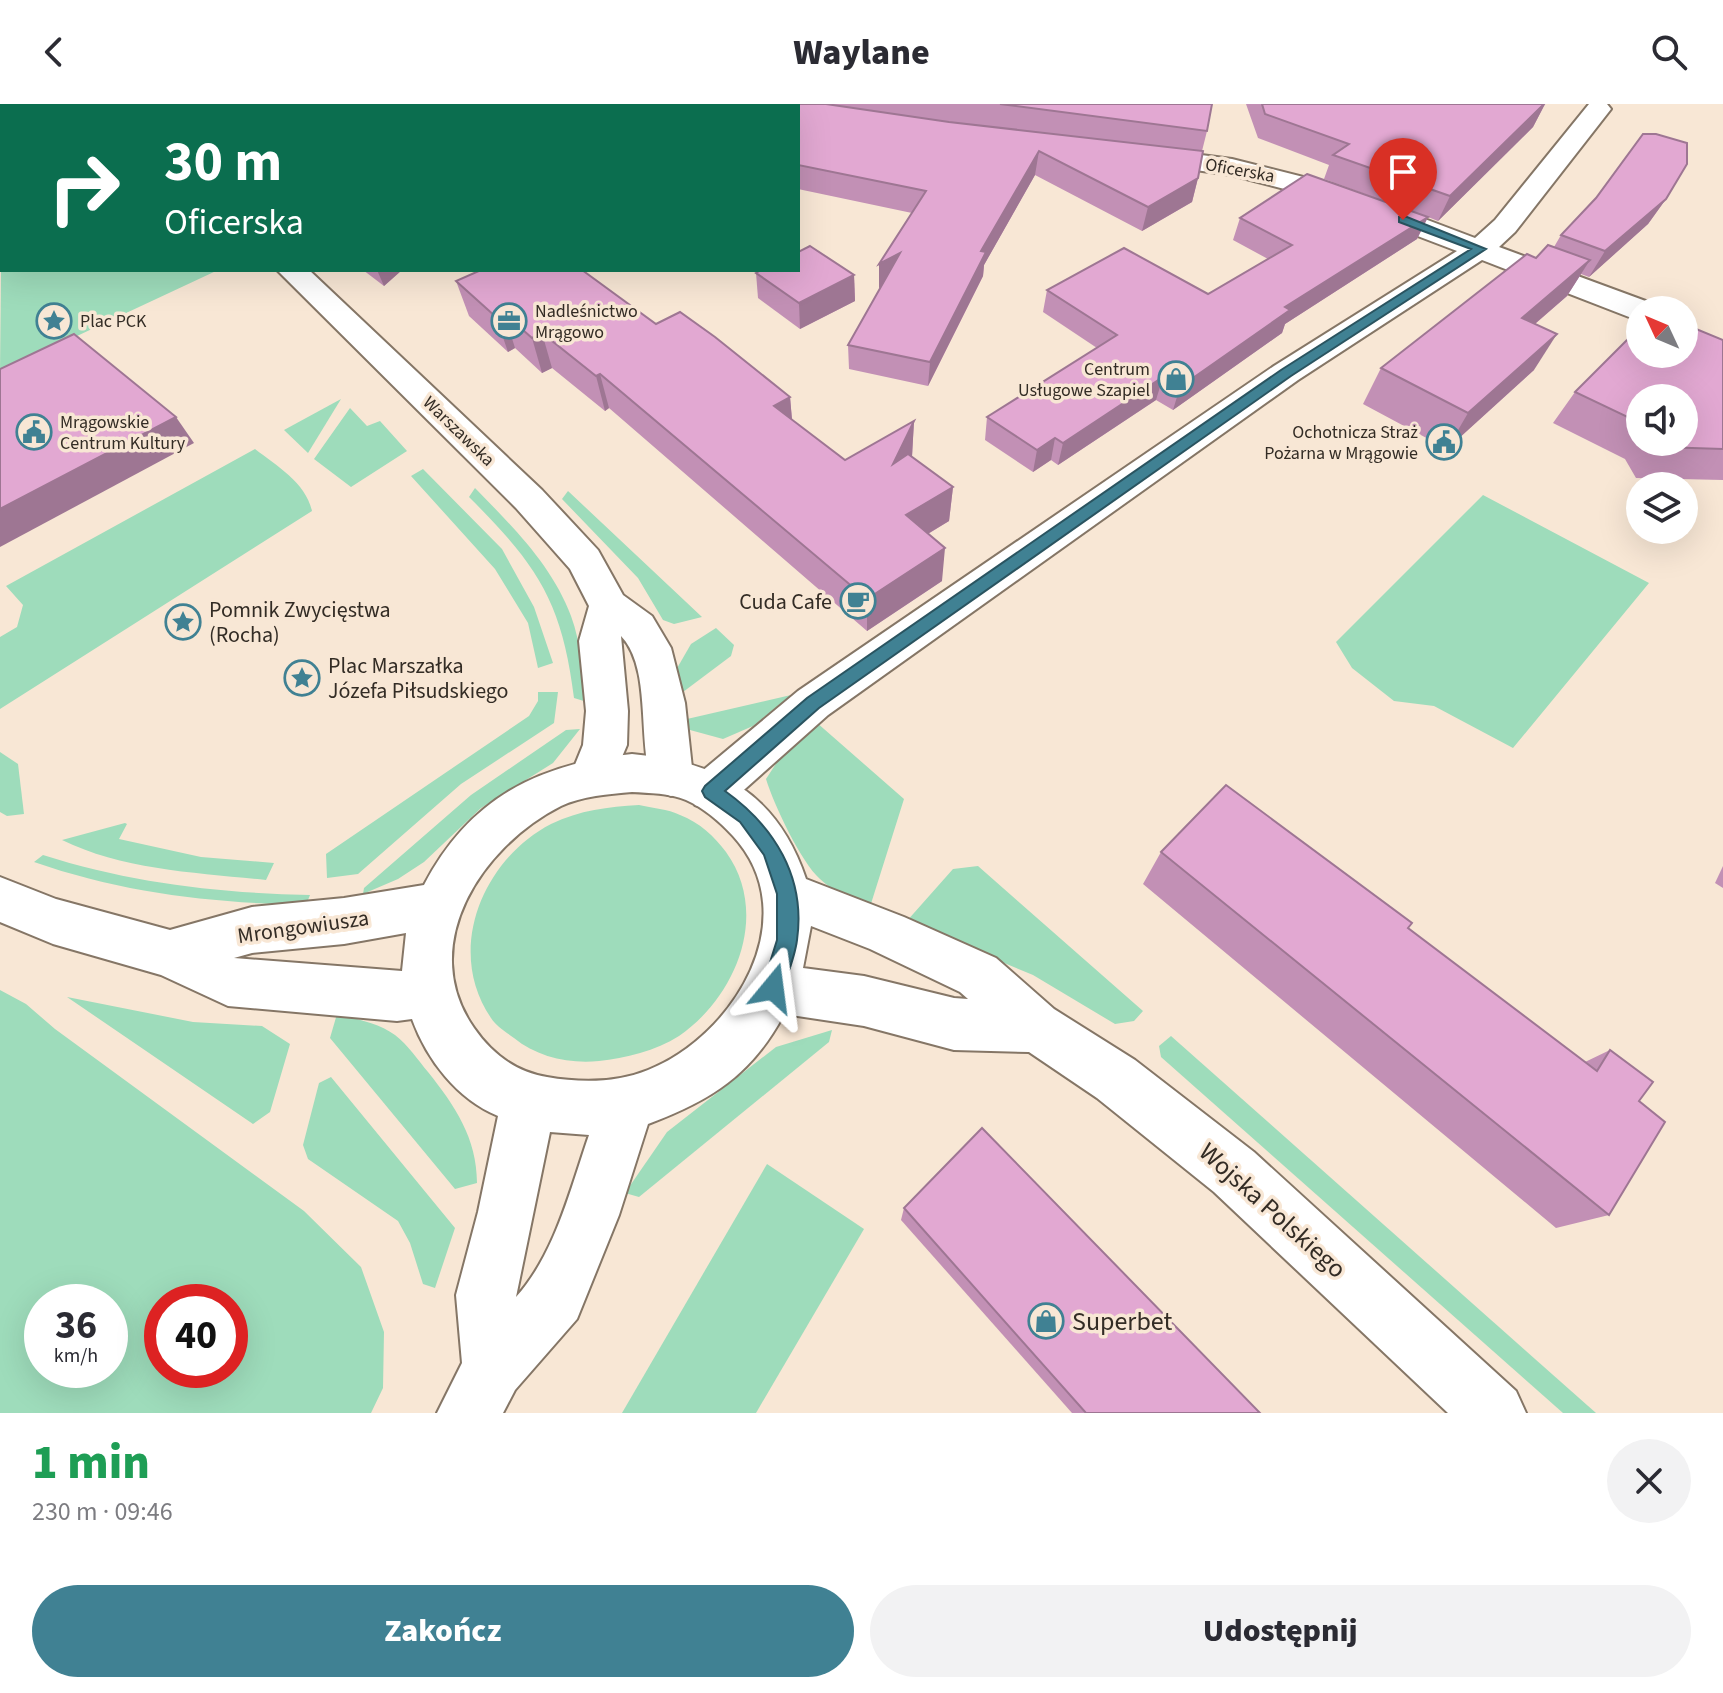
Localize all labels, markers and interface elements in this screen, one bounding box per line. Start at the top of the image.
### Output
text: Waylane [793,27,930,78]
icon: back [32,30,76,74]
icon: search [1647,30,1691,74]
text: 30 m [164,123,282,202]
icon: right [32,136,136,240]
pin [1369,138,1437,220]
icon: arrive [1381,150,1425,194]
street label: Oficerska [1203,152,1277,189]
text: Oficerska [164,197,304,248]
north arrow [1626,296,1698,368]
map controls [1626,296,1698,544]
place label: Nadleśnictwo Mrągowo [535,299,638,345]
place icon: Plac PCK [35,302,73,340]
office icon: Nadleśnictwo Mrągowo [490,302,528,340]
place label: Plac PCK [80,309,147,334]
place label: Centrum Usługowe Szapiel [1018,357,1150,403]
shop icon: Centrum Usługowe Szapiel [1157,360,1195,398]
button: sound [1626,384,1698,456]
street label: Warszawska [417,391,500,472]
place label: Mrągowskie Centrum Kultury [60,410,186,456]
public building icon: Mrągowskie Centrum Kultury [15,413,53,451]
place label: Ochotnicza Straż Pożarna w Mrągowie [1264,420,1418,466]
public building icon: Ochotnicza Straż Pożarna w Mrągowie [1425,423,1463,461]
button: layers [1626,472,1698,544]
cafe icon: Cuda Cafe [839,582,877,620]
place label: Cuda Cafe [739,586,832,618]
place label: Pomnik Zwycięstwa (Rocha) [209,594,391,651]
place icon: Pomnik Zwycięstwa (Rocha) [164,603,202,641]
place label: Plac Marszałka Józefa Piłsudskiego [328,650,509,707]
place icon: Plac Marszałka Józefa Piłsudskiego [283,659,321,697]
street label: Mrongowiusza [235,902,371,952]
position arrow [731,946,815,1030]
street label: Wojska Polskiego [1191,1134,1355,1287]
speed limit sign: 40 [144,1284,248,1388]
text: 36 [55,1297,97,1354]
shop icon: Superbet [1027,1302,1065,1340]
place label: Superbet [1072,1303,1172,1340]
text: km/h [54,1342,98,1370]
text: 1 min [32,1429,150,1497]
button: close [1607,1439,1691,1523]
text: 230 m · 09:46 [32,1493,173,1530]
button: Zakończ [32,1585,854,1677]
button: Udostępnij [870,1585,1691,1677]

